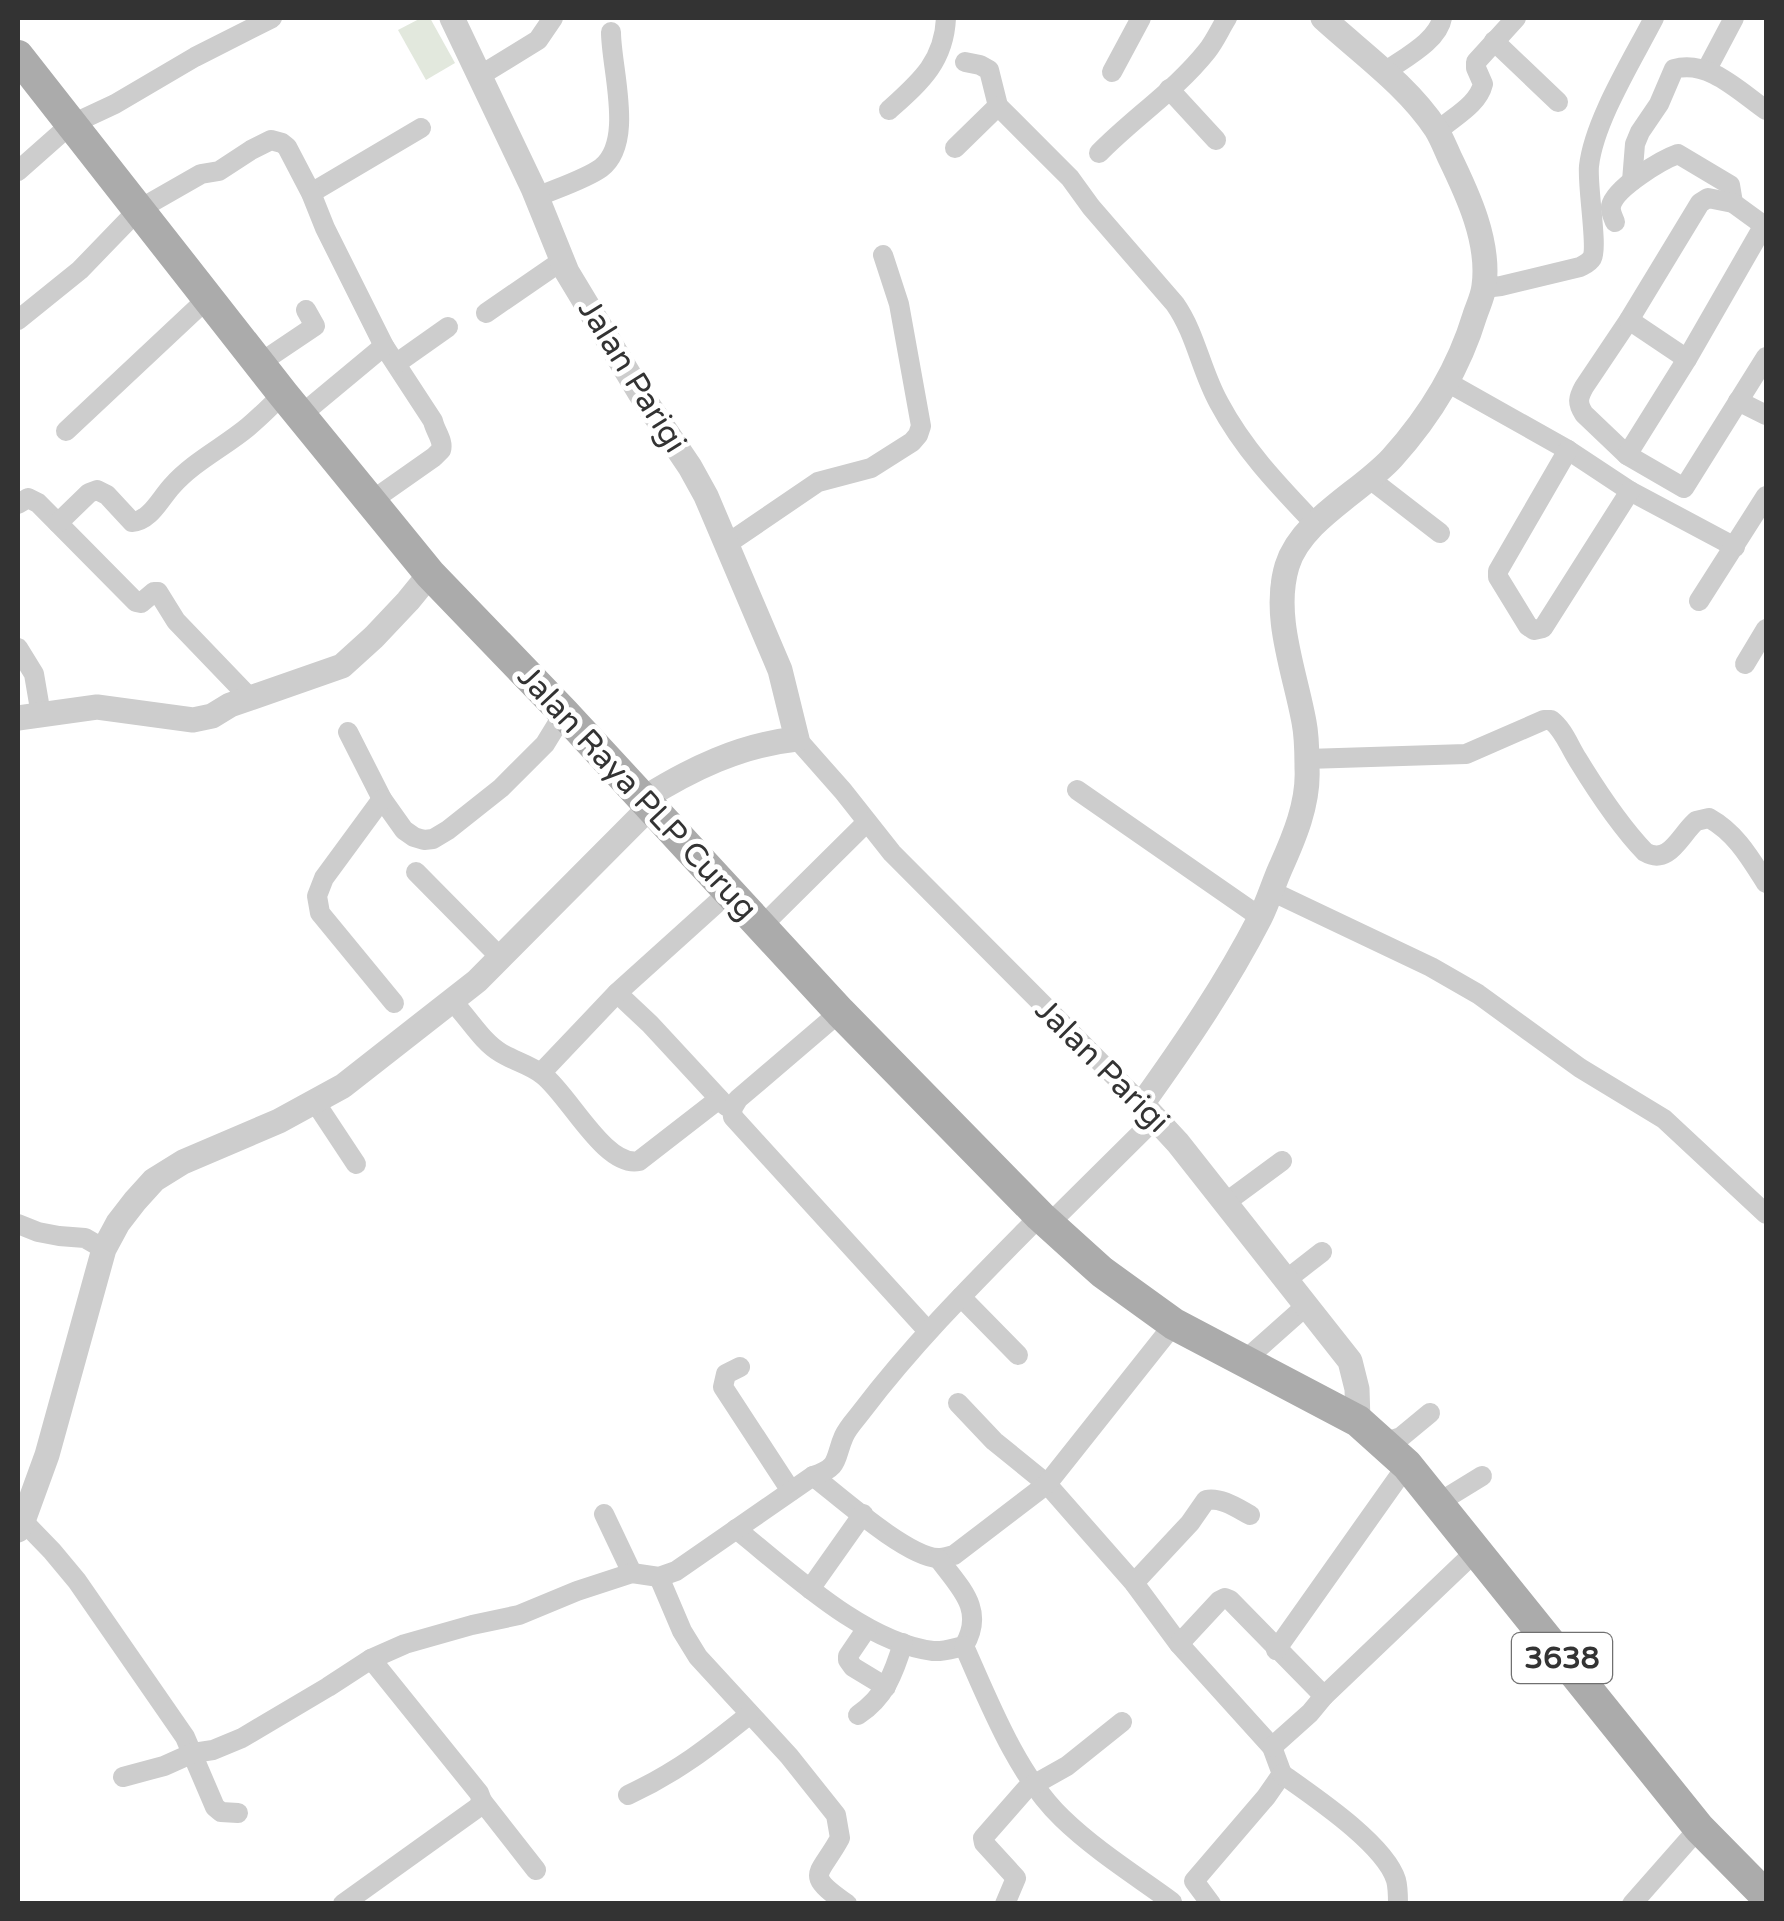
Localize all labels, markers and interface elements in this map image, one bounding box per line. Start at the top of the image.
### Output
street label: Jalan Parigi [570,292,694,460]
street label: Jalan Raya PLP Curug [509,658,765,928]
street label: Jalan Parigi [1027,991,1177,1141]
road number: 3638 [1512,1633,1612,1683]

